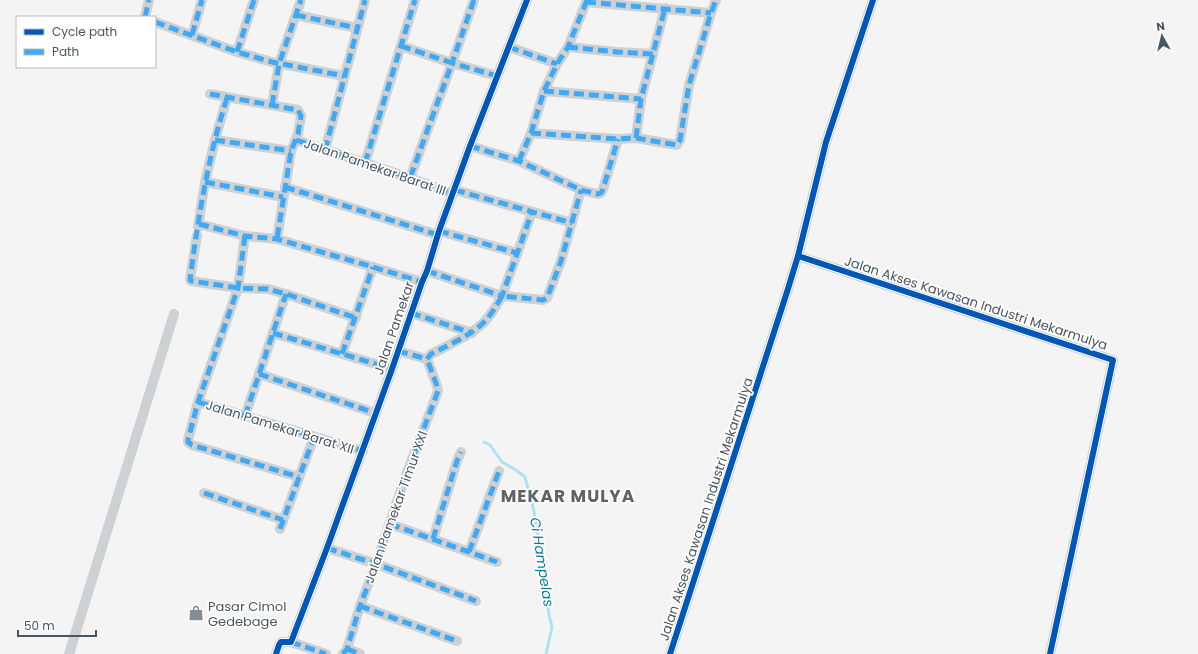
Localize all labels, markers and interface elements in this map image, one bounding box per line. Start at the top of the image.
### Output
legend [16,16,156,68]
north arrow [1142,16,1182,56]
text: N [1155,18,1166,35]
text: Cycle path [52,23,117,40]
text: Path [52,43,79,60]
street label: Jalan Pamekar Barat III [301,134,449,200]
street label: Jalan Akses Kawasan Industri Mekarmulya [842,251,1110,355]
street label: Jalan Pamekar [369,279,419,377]
street label: Jalan Akses Kawasan Industri Mekarmulya [654,375,758,643]
street label: Jalan Pamekar Barat XII [204,395,356,459]
street label: Jalan Pamekar Timur XXI [360,428,432,586]
district label: MEKAR MULYA [501,484,635,508]
water label: Ci Hampelas [525,516,559,608]
place label: Pasar Cimol Gedebage [208,597,286,631]
shop icon: Pasar Cimol Gedebage [187,604,205,622]
scale bar [18,612,96,638]
text: 50 m [24,617,55,634]

